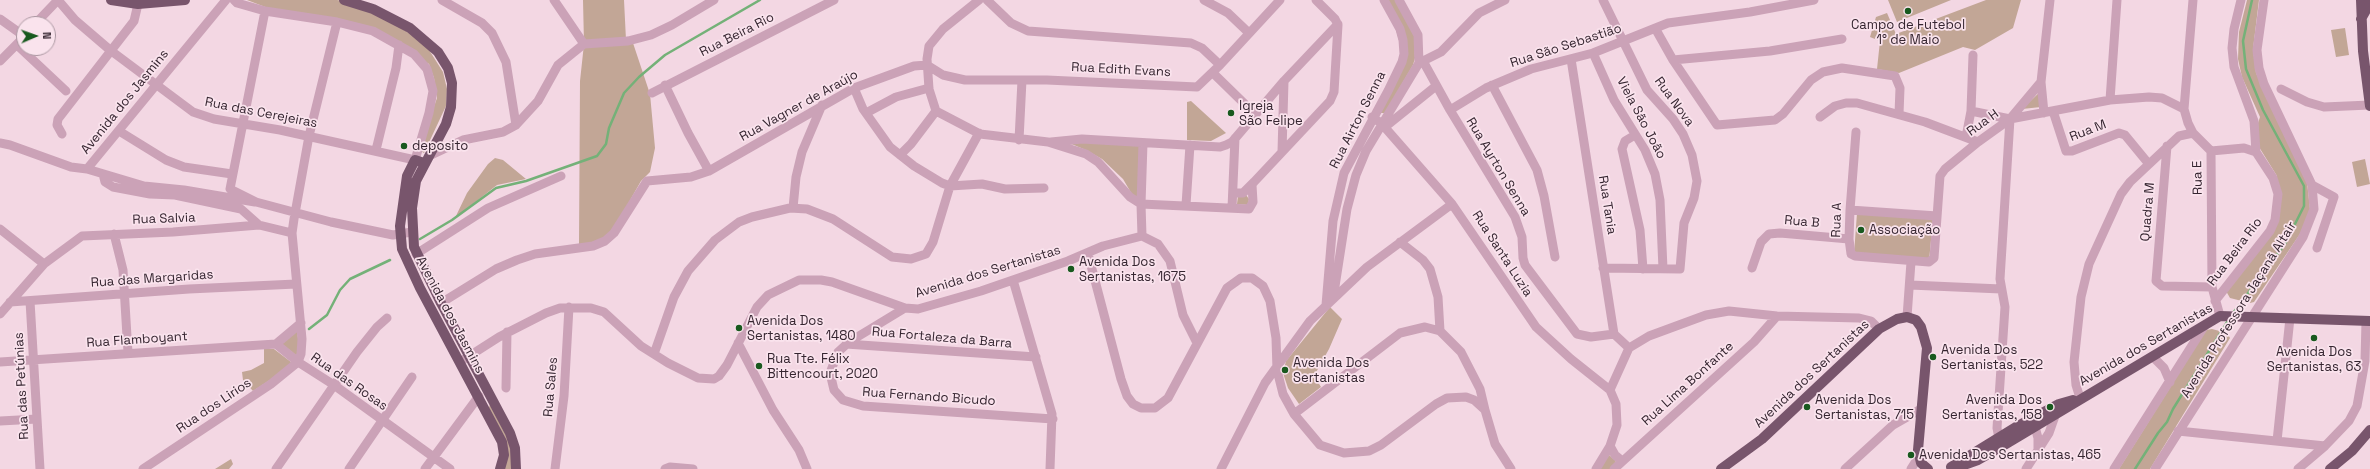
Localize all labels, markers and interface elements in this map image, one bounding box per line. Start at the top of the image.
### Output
marker: Campo de Futebol 1° de Maio [1903,6,1913,16]
street label: Rua Beira Rio [697,10,777,60]
north arrow [16,16,56,56]
place label: Campo de Futebol 1° de Maio [1851,17,1965,48]
street label: Rua São Sebastião [1508,21,1624,71]
text: N [40,32,54,40]
street label: Avenida dos Jasmins [78,47,172,157]
street label: Rua Edith Evans [1071,60,1171,80]
street label: Rua Vagner de Araújo [737,67,861,145]
street label: Rua Airton Senna [1327,69,1389,171]
street label: Viela São João [1613,74,1669,162]
street label: Rua Nova [1651,74,1697,130]
street label: Rua das Cerejeiras [203,94,319,132]
place label: Igreja São Felipe [1239,98,1303,129]
street label: Rua H [1964,106,2002,140]
marker: Igreja São Felipe [1226,108,1236,118]
street label: Rua Ayrton Senna [1462,115,1534,219]
street label: Rua M [2067,117,2109,145]
place label: deposito [412,138,468,154]
marker: deposito [399,141,409,151]
street label: Rua E [2190,161,2206,195]
street label: Rua Tania [1595,174,1619,236]
street label: Quadra M [2138,182,2158,242]
street label: Rua A [1829,202,1845,238]
street label: Rua Santa Luzia [1468,208,1536,300]
street label: Rua Salvia [132,210,196,228]
street label: Rua B [1784,213,1820,231]
street label: Rua Beira Rio [2204,215,2266,289]
street label: Avenida Professora Jaçanã Altair [2178,219,2300,401]
place label: Associação [1869,222,1940,238]
marker: Associação [1856,225,1866,235]
street label: Avenida dos Sertanistas [913,242,1063,302]
street label: Avenida dos Jasmins [413,254,487,376]
place label: Avenida Dos Sertanistas, 1675 [1079,254,1186,285]
marker: Avenida Dos Sertanistas, 1675 [1066,264,1076,274]
street label: Rua das Margaridas [90,267,214,291]
street label: Avenida dos Sertanistas [2077,300,2215,390]
place label: Avenida Dos Sertanistas, 1480 [747,313,856,344]
street label: Avenida dos Sertanistas [1751,317,1873,431]
marker: Avenida Dos Sertanistas, 1480 [734,323,744,333]
street label: Rua Fortaleza da Barra [871,324,1013,352]
street label: Rua Flamboyant [86,329,188,351]
street label: Rua das Petúnias [11,332,33,440]
marker: Avenida Dos Sertanistas, 63 [2309,333,2319,343]
street label: Rua Lima Bonfante [1639,339,1737,429]
place label: Avenida Dos Sertanistas, 522 [1941,342,2043,373]
place label: Avenida Dos Sertanistas, 63 [2267,344,2361,375]
street label: Rua das Rosas [308,350,390,414]
place label: Rua Tte. Félix Bittencourt, 2020 [767,351,878,382]
marker: Avenida Dos Sertanistas, 522 [1928,352,1938,362]
place label: Avenida Dos Sertanistas [1293,355,1369,386]
street label: Rua Sales [541,356,561,418]
marker: Rua Tte. Félix Bittencourt, 2020 [754,361,764,371]
marker: Avenida Dos Sertanistas [1280,365,1290,375]
street label: Rua dos Lirios [174,375,254,437]
street label: Rua Fernando Bicudo [862,385,996,409]
place label: Avenida Dos Sertanistas, 715 [1815,392,1914,423]
place label: Avenida Dos Sertanistas, 158 [1942,392,2042,423]
marker: Avenida Dos Sertanistas, 715 [1802,402,1812,412]
marker: Avenida Dos Sertanistas, 158 [2045,402,2055,412]
place label: Avenida Dos Sertanistas, 465 [1919,447,2101,463]
marker: Avenida Dos Sertanistas, 465 [1906,450,1916,460]

